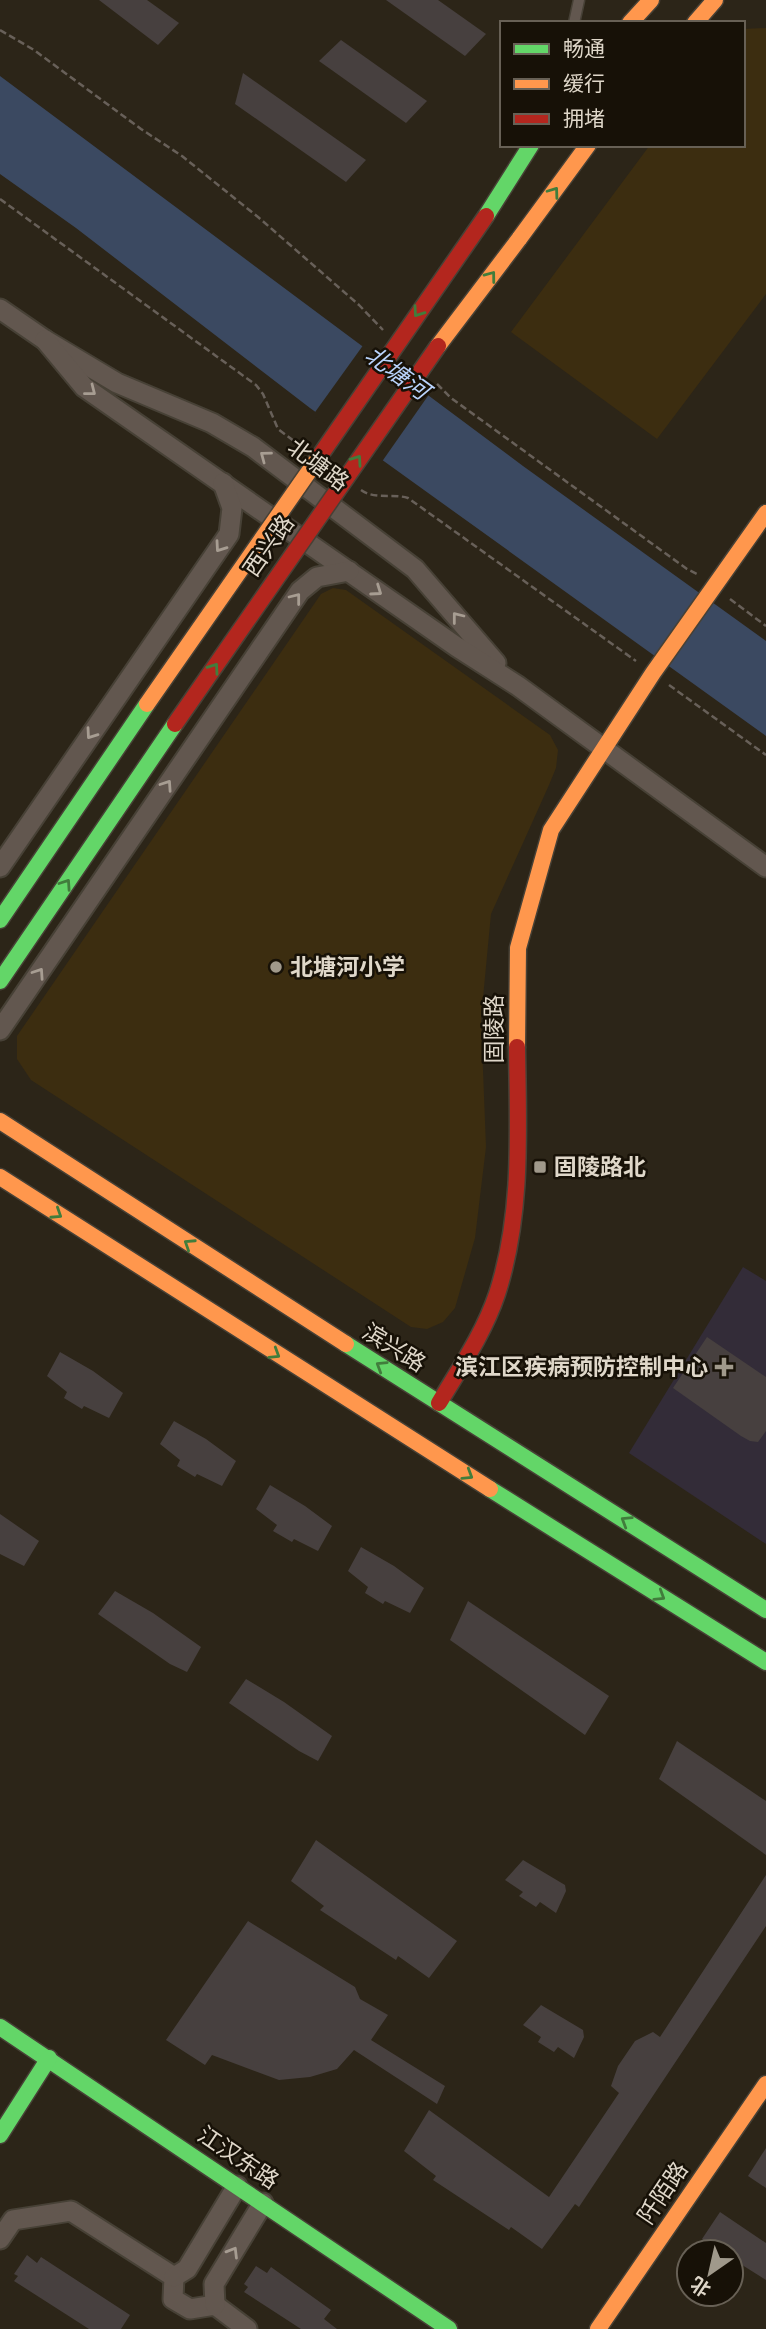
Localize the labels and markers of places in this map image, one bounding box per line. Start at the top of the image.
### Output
place label: 北塘河小学 [290,954,405,981]
marker: 北塘河小学 [268,959,284,975]
place label: 固陵路北 [554,1154,646,1181]
marker: 固陵路北 [532,1159,548,1175]
place label: 滨江区疾病预防控制中心 [455,1354,708,1381]
marker: 滨江区疾病预防控制中心 [714,1357,734,1377]

